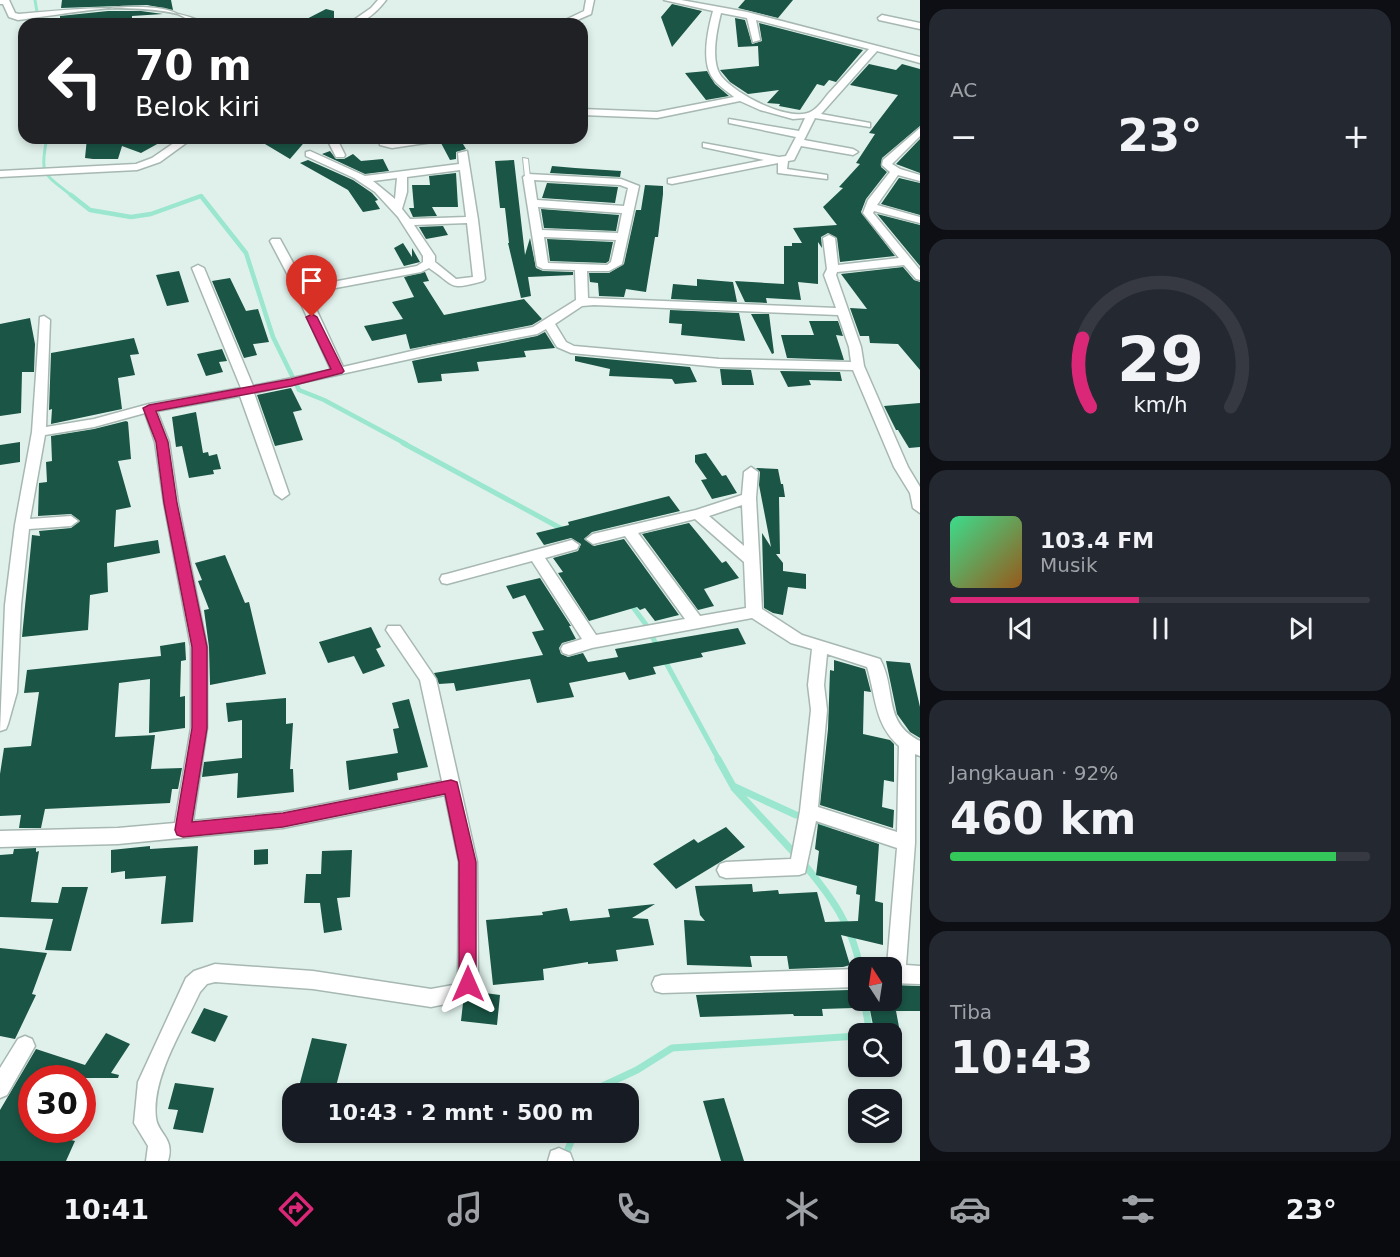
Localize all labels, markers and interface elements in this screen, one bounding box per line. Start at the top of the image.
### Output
text: 70 m [135,41,252,90]
icon: left [36,42,114,120]
text: AC [950,78,977,102]
text: Belok kiri [135,91,260,122]
text: 23° [1117,109,1203,162]
text: − [950,117,978,156]
text: + [1342,117,1370,156]
pin [286,255,337,317]
icon: arrive [295,264,328,297]
text: 29 [1117,323,1203,396]
text: km/h [1133,393,1187,418]
text: 103.4 FM [1040,528,1154,553]
text: Musik [1040,553,1098,577]
icon: previous [1004,612,1037,645]
icon: pause [1144,612,1177,645]
icon: next [1284,612,1317,645]
text: Jangkauan · 92% [950,761,1118,785]
text: 460 km [950,792,1136,845]
position arrow [436,952,500,1016]
north arrow [848,957,902,1011]
map controls [848,957,902,1143]
text: Tiba [950,1000,992,1024]
button: search [848,1023,902,1077]
text: 10:43 [950,1031,1093,1084]
speed limit sign: 30 [18,1065,96,1143]
button: layers [848,1089,902,1143]
text: 10:43 · 2 mnt · 500 m [328,1100,593,1125]
icon: directions [275,1188,317,1230]
icon: music [444,1188,486,1230]
icon: phone [612,1188,654,1230]
icon: climate [781,1188,823,1230]
icon: car [949,1188,991,1230]
icon: filters [1117,1188,1159,1230]
text: 10:41 [63,1194,149,1225]
text: 23° [1286,1194,1337,1225]

